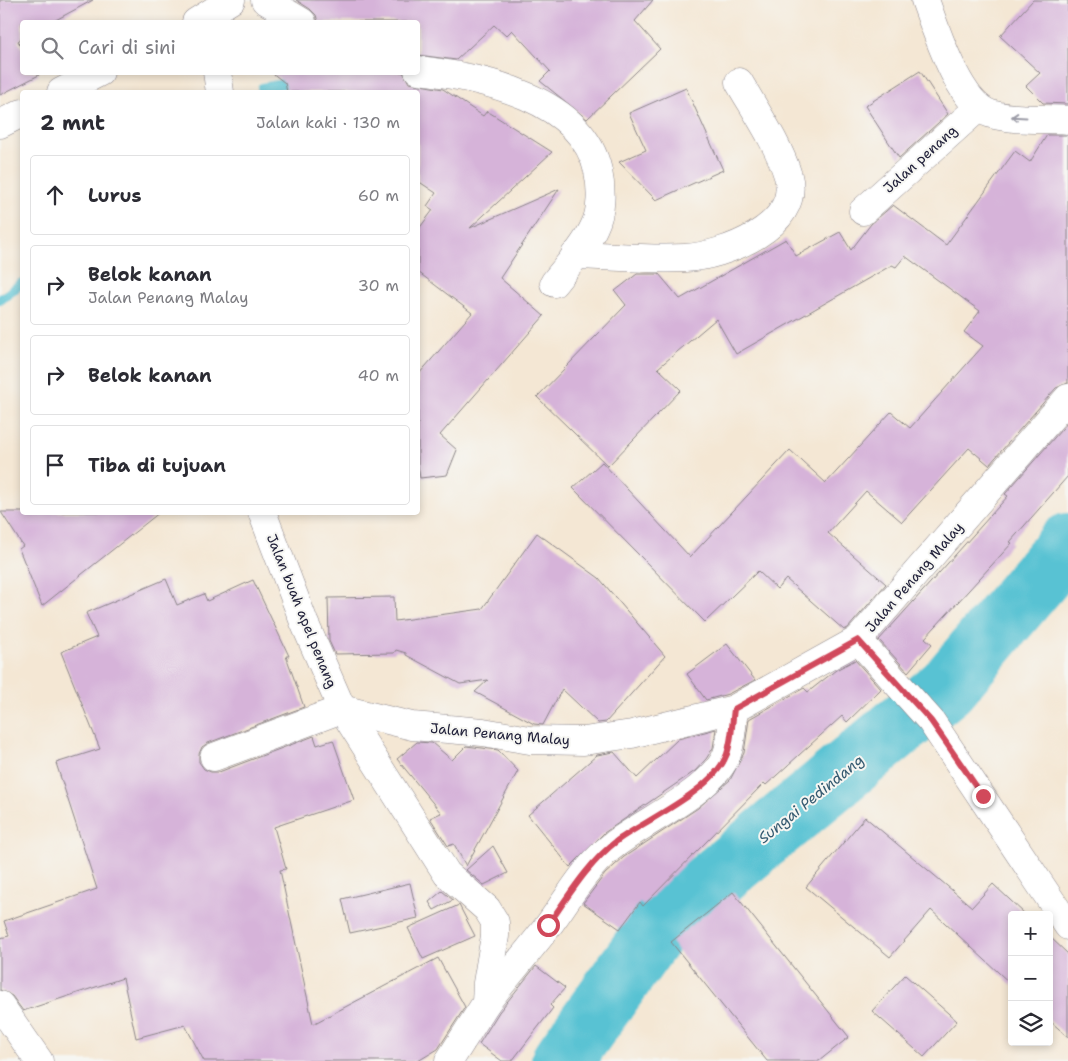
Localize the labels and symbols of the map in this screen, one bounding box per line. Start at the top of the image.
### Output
one-way arrow [1012,112,1028,122]
street label: Jalan penang [879,121,961,197]
street label: Jalan Penang Malay [861,518,967,636]
street label: Jalan buah apel penang [263,531,341,691]
street label: Jalan Penang Malay [429,719,571,749]
water label: Sungai Pedindang [754,750,868,848]
route end [972,785,995,808]
route start [537,914,560,937]

